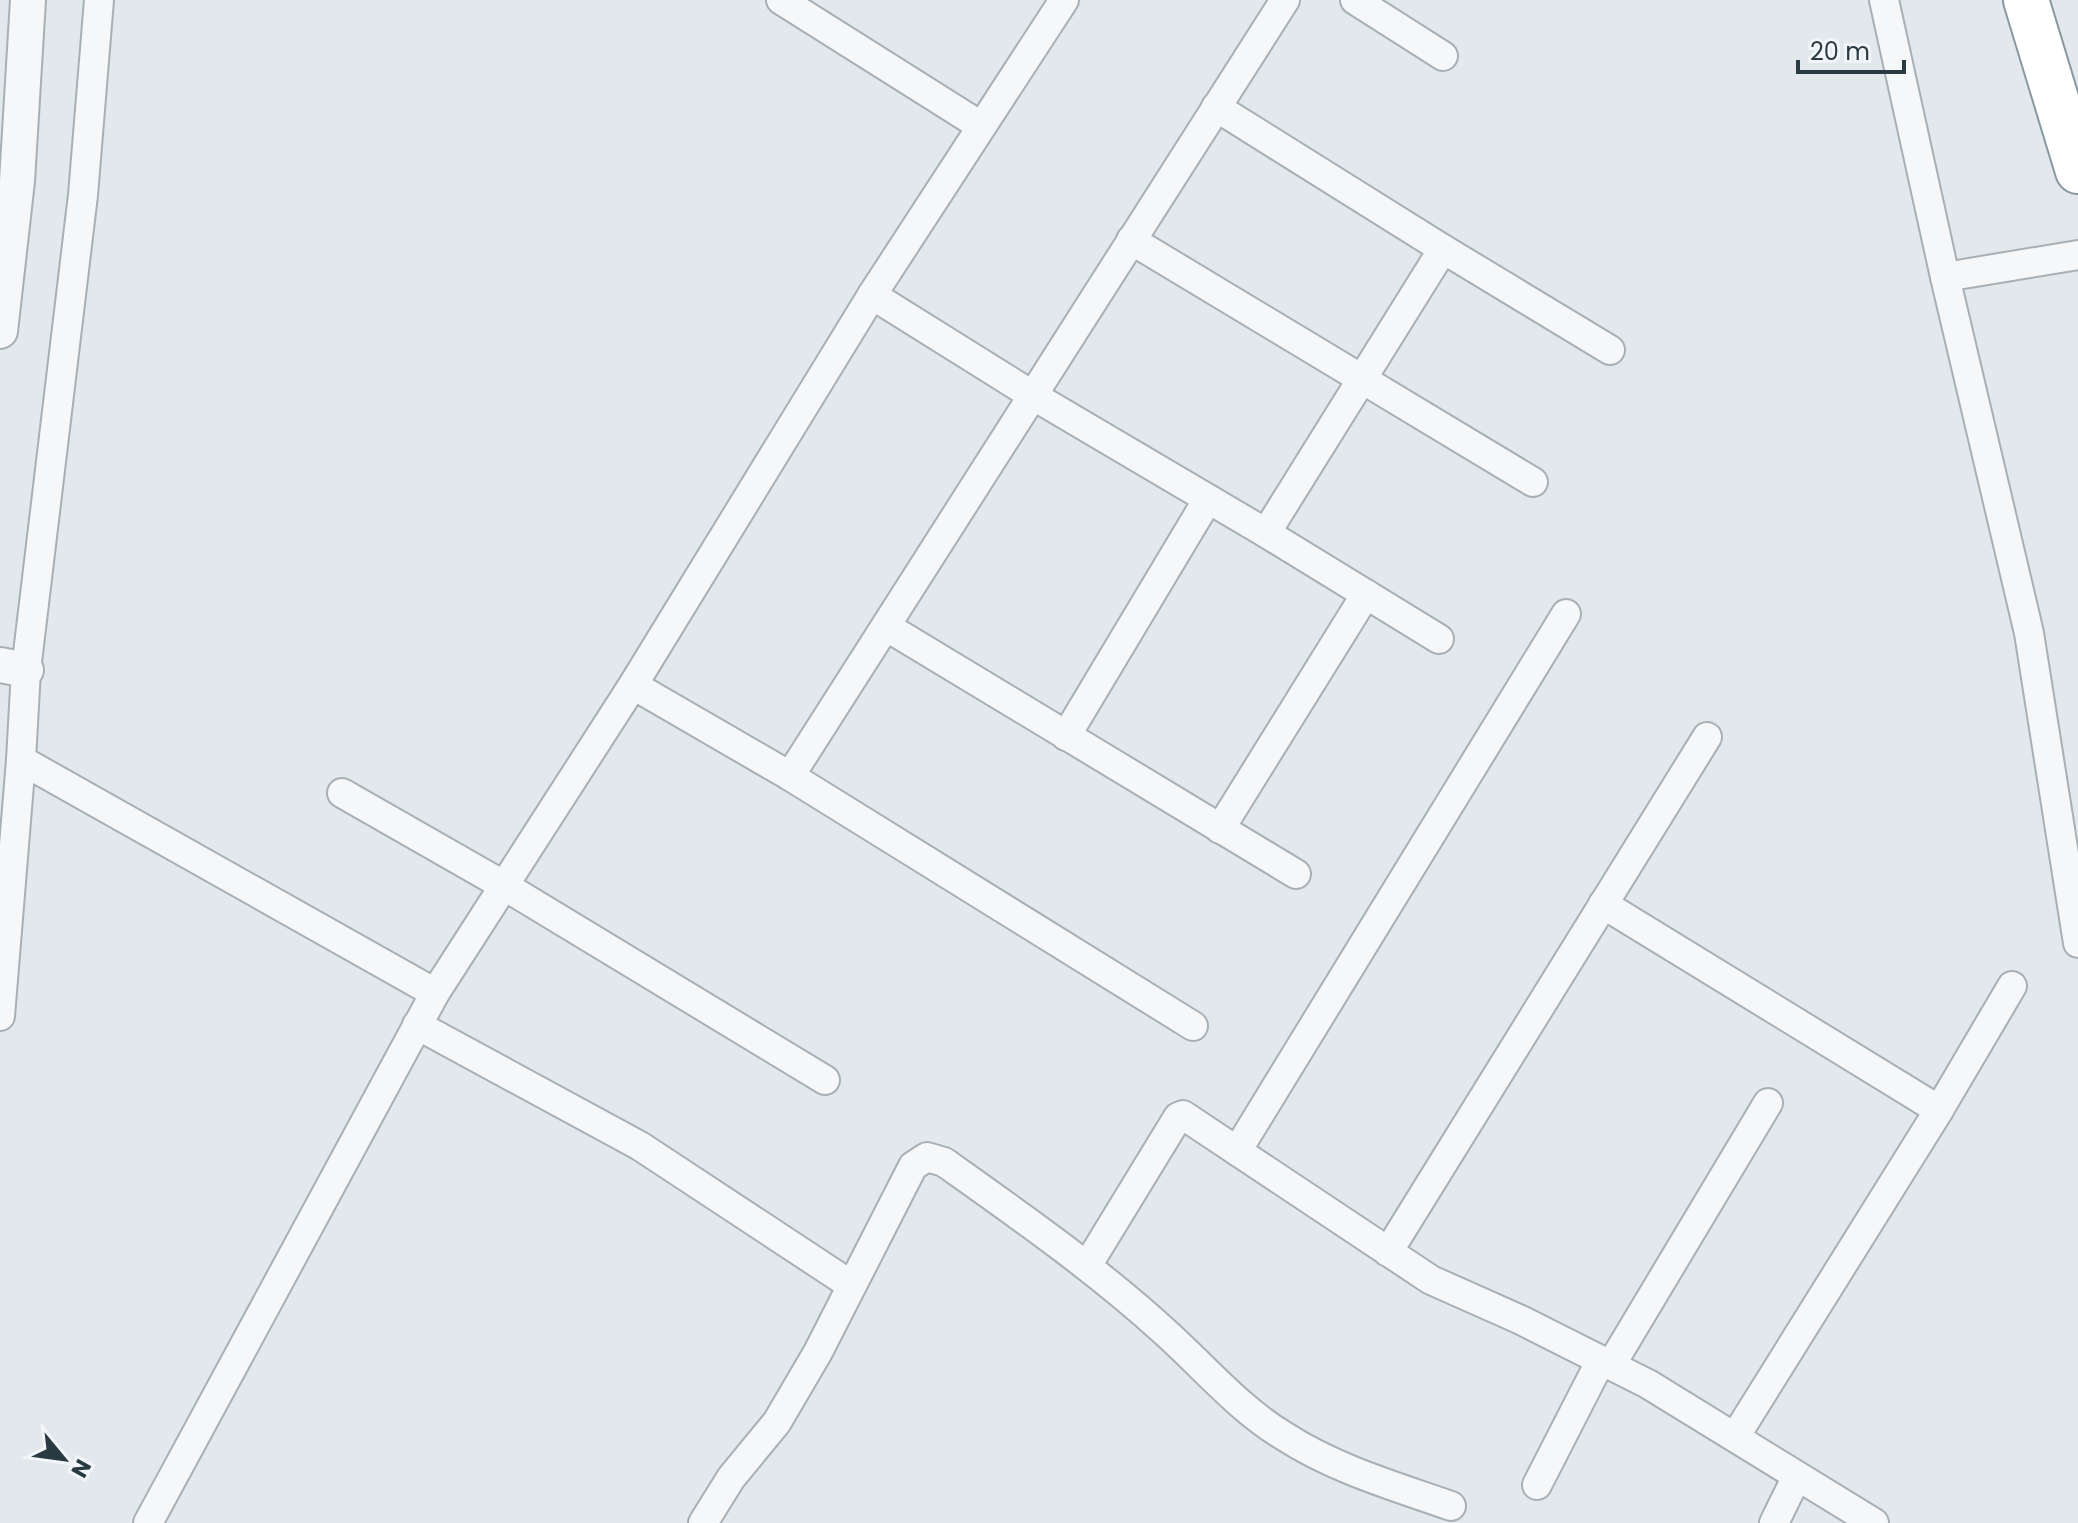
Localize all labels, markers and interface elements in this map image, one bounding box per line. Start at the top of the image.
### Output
scale bar [1798,24,1904,74]
text: 20 m [1810,35,1870,68]
north arrow [24,1419,104,1499]
text: N [63,1454,99,1483]

